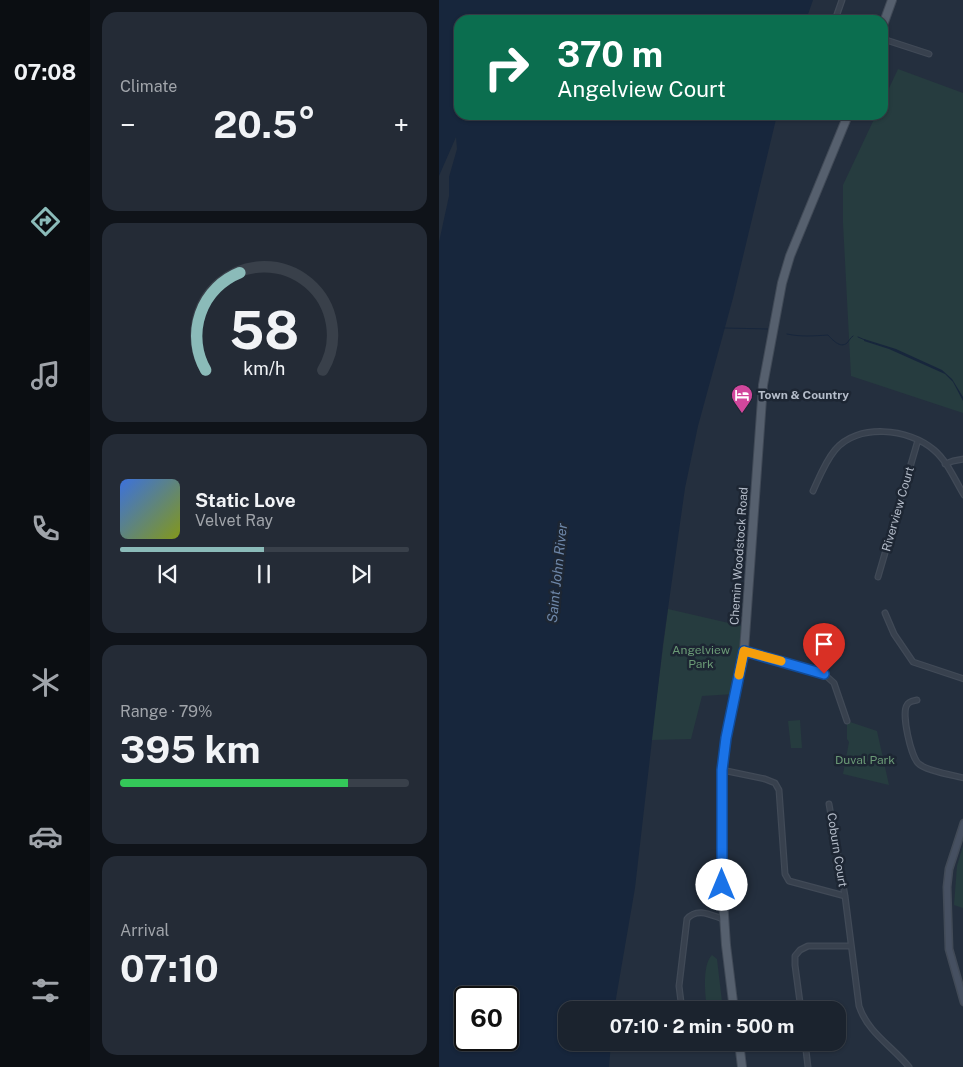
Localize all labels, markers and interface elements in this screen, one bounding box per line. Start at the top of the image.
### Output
text: 370 m [557,34,663,75]
icon: right [474,35,539,100]
text: 07:08 [14,59,76,85]
text: Angelview Court [557,76,726,102]
text: Climate [120,77,177,96]
text: 20.5° [213,102,316,147]
text: − [120,108,136,141]
text: + [393,108,409,141]
icon: directions [28,204,63,239]
text: 58 [230,300,300,361]
icon: music [28,358,63,393]
text: km/h [243,358,286,379]
hotel icon: Town & Country [730,383,754,414]
place label: Town & Country [758,388,849,402]
street label: Riverview Court [879,465,917,553]
street label: Chemin Woodstock Road [727,487,751,625]
text: Static Love [195,489,296,511]
icon: phone [28,511,63,546]
text: Velvet Ray [195,511,273,530]
water label: Saint John River [544,522,570,624]
icon: previous [154,560,182,588]
icon: pause [250,560,278,588]
icon: next [347,560,375,588]
pin [803,623,845,674]
icon: arrive [810,630,838,658]
park label: Angelview Park [672,643,731,671]
icon: climate [28,665,63,700]
text: Range · 79% [120,702,213,721]
text: 395 km [120,727,260,772]
park label: Duval Park [835,753,895,767]
street label: Coburn Court [824,812,850,888]
icon: car [28,819,63,854]
position arrow [695,858,747,910]
text: Arrival [120,921,169,940]
text: 07:10 [120,946,219,991]
icon: filters [28,973,63,1008]
speed limit sign: 60 [454,986,519,1051]
text: 07:10 · 2 min · 500 m [610,1015,794,1037]

